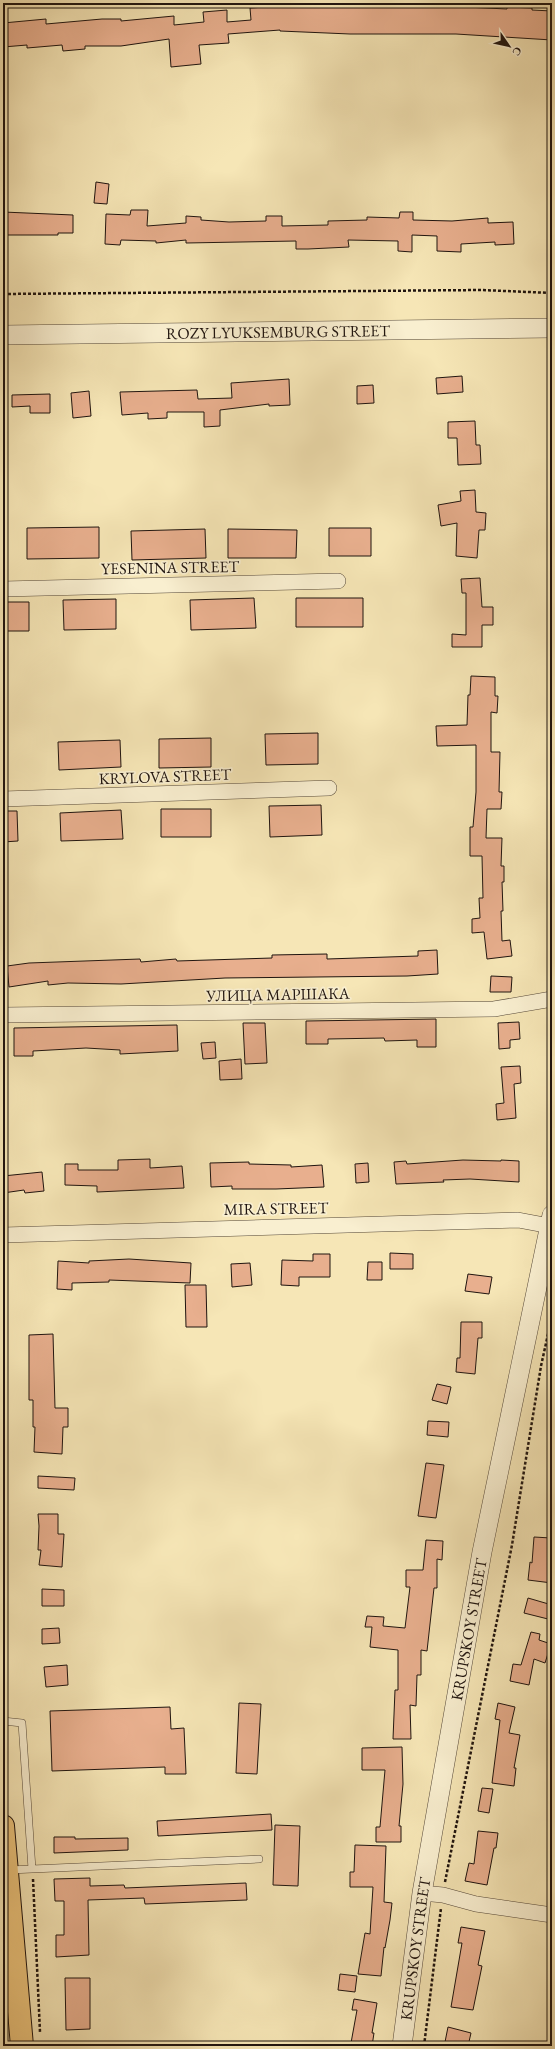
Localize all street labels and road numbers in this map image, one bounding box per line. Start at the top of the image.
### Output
street label: ROZY LYUKSEMBURG STREET [166,320,390,344]
street label: YESENINA STREET [101,556,240,579]
street label: KRYLOVA STREET [98,764,232,789]
street label: УЛИЦА МАРШАКА [205,983,351,1006]
street label: MIRA STREET [224,1197,329,1220]
street label: KRUPSKOY STREET [446,1556,492,1702]
street label: KRUPSKOY STREET [395,1875,436,2022]

